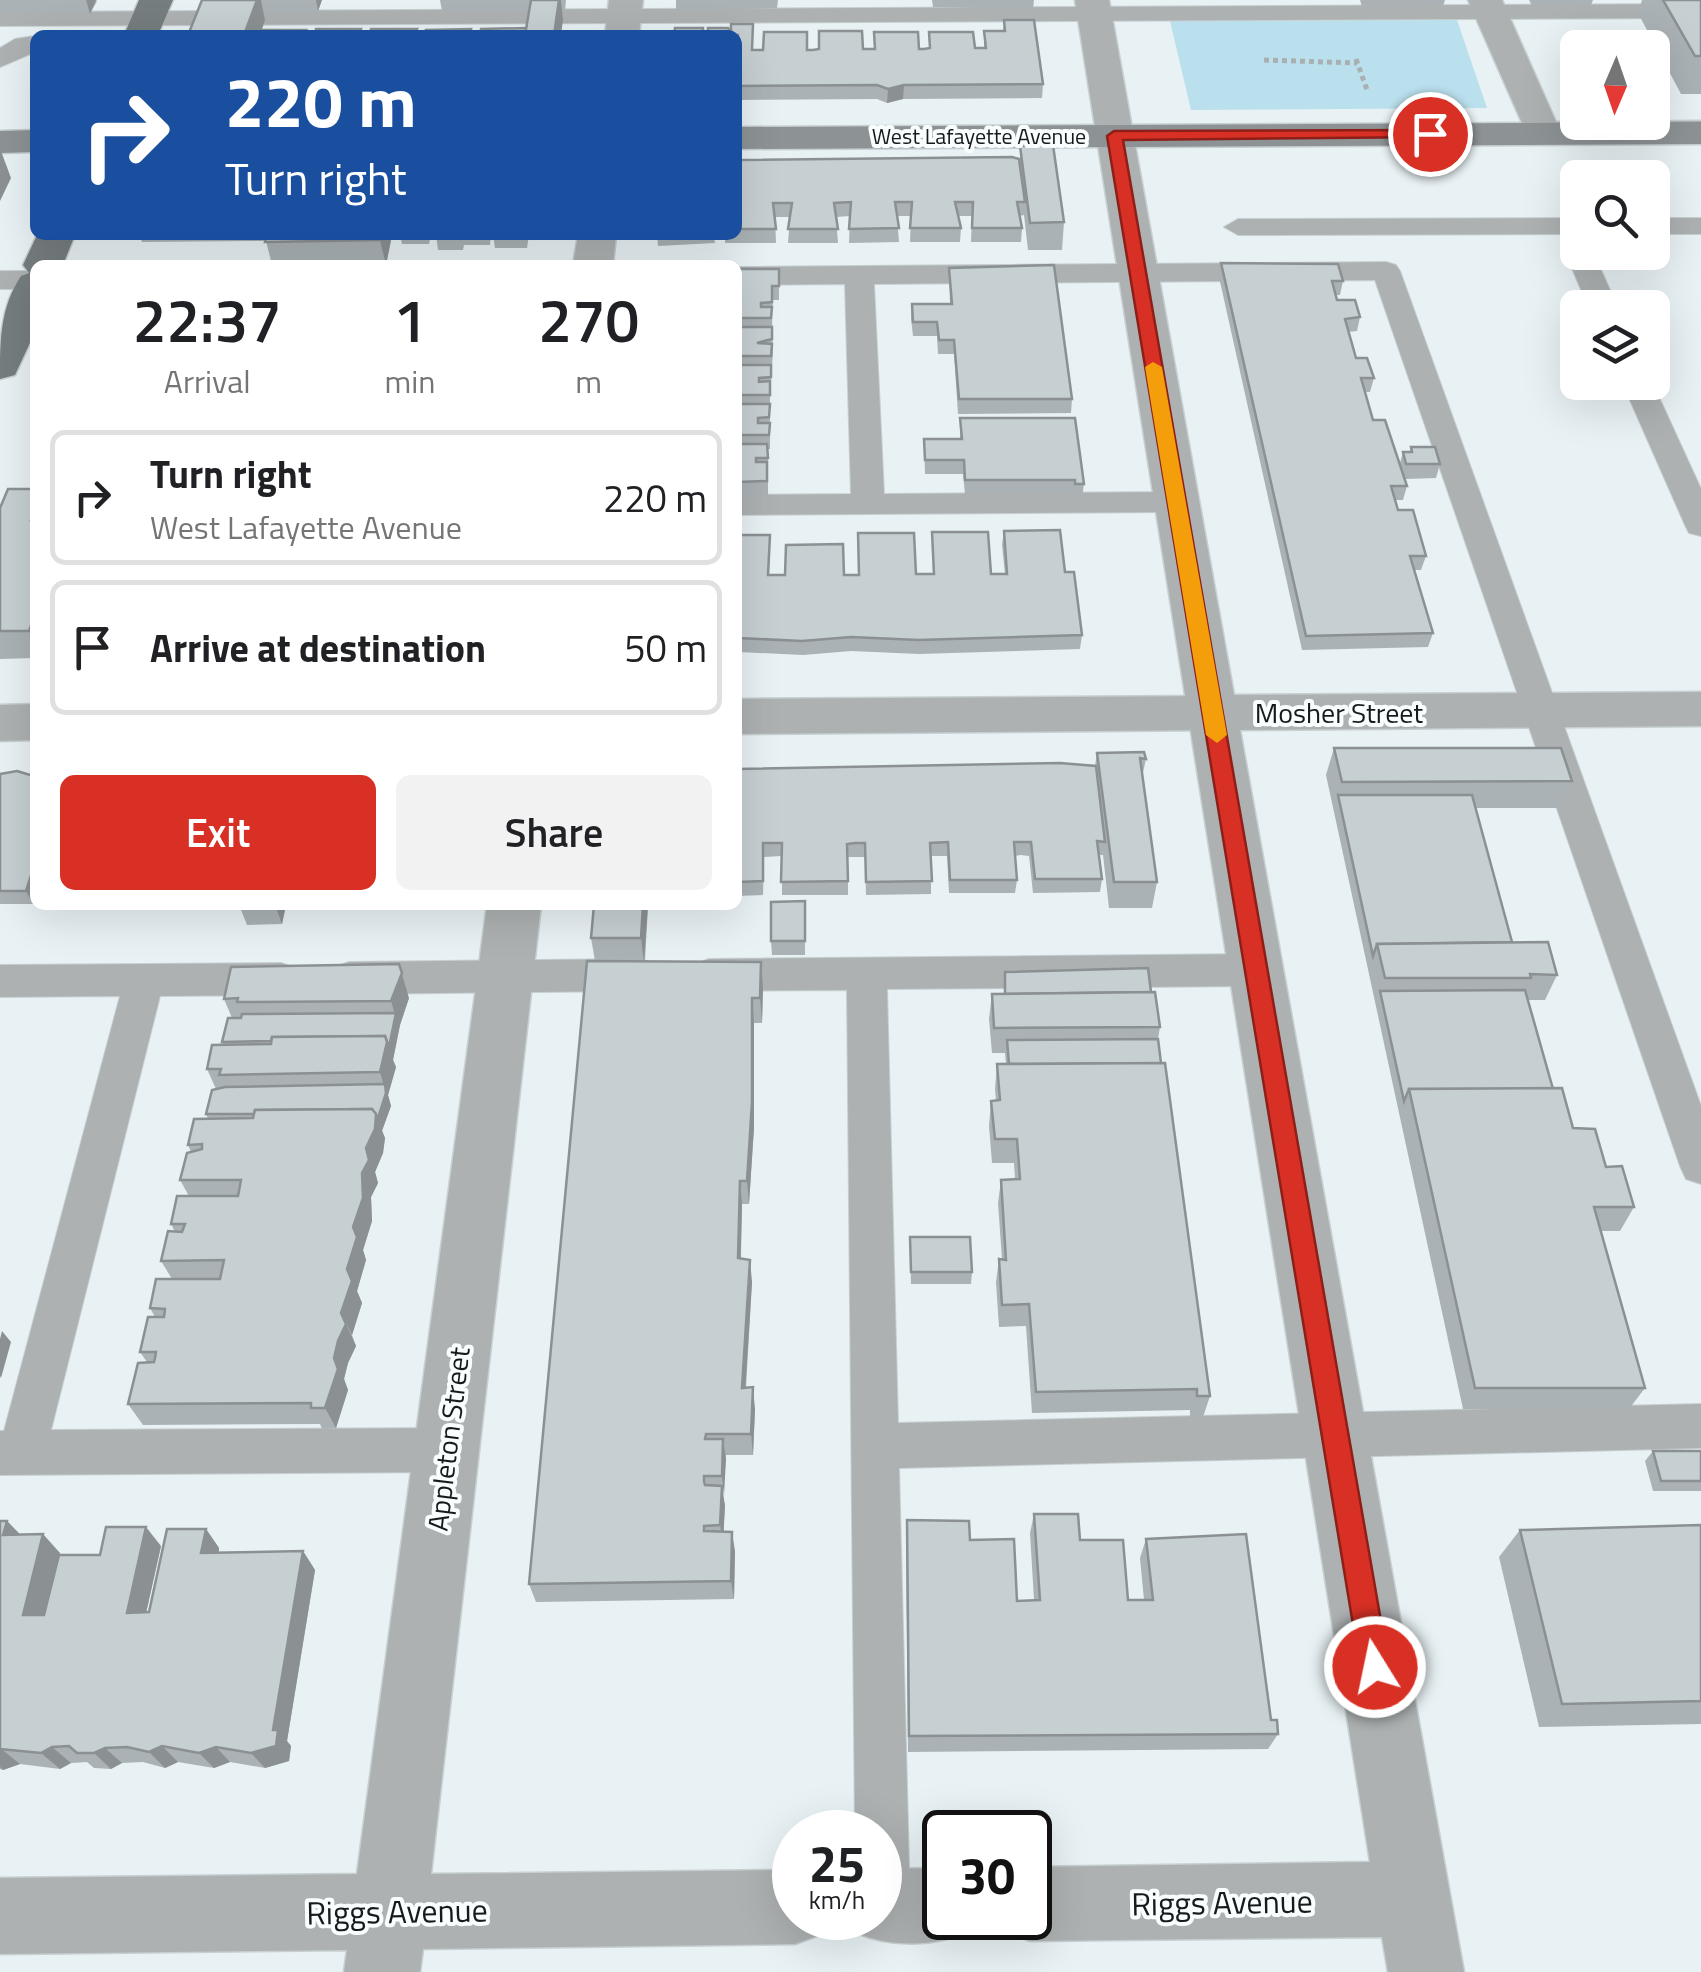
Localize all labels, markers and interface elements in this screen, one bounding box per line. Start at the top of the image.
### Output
north arrow [1560,30,1670,140]
map controls [1560,30,1670,400]
text: 220 m [225,48,417,154]
icon: right [60,70,190,200]
pin [1388,92,1473,177]
icon: arrive [1403,107,1458,162]
street label: West Lafayette Avenue [872,119,1086,153]
text: Turn right [225,144,407,212]
button: search [1560,160,1670,270]
text: 22:37 [133,274,282,365]
text: 1 [393,274,427,365]
text: 270 [538,274,639,365]
button: layers [1560,290,1670,400]
text: Arrival [164,357,251,405]
text: min [384,357,435,405]
text: m [575,357,602,405]
text: Turn right [150,445,312,503]
text: 220 m [603,469,707,527]
icon: right [65,470,120,525]
text: West Lafayette Avenue [150,503,462,551]
text: Arrive at destination [150,619,486,677]
text: 50 m [624,619,707,677]
icon: arrive [65,620,120,675]
street label: Mosher Street [1255,691,1423,734]
button: Exit [60,775,376,890]
button: Share [396,775,712,890]
street label: Appleton Street [415,1345,481,1533]
position arrow [1323,1615,1427,1719]
speed limit sign: 30 [922,1810,1052,1940]
text: 25 [809,1825,865,1901]
street label: Riggs Avenue [1131,1876,1313,1928]
text: km/h [809,1881,865,1919]
street label: Riggs Avenue [306,1885,488,1937]

